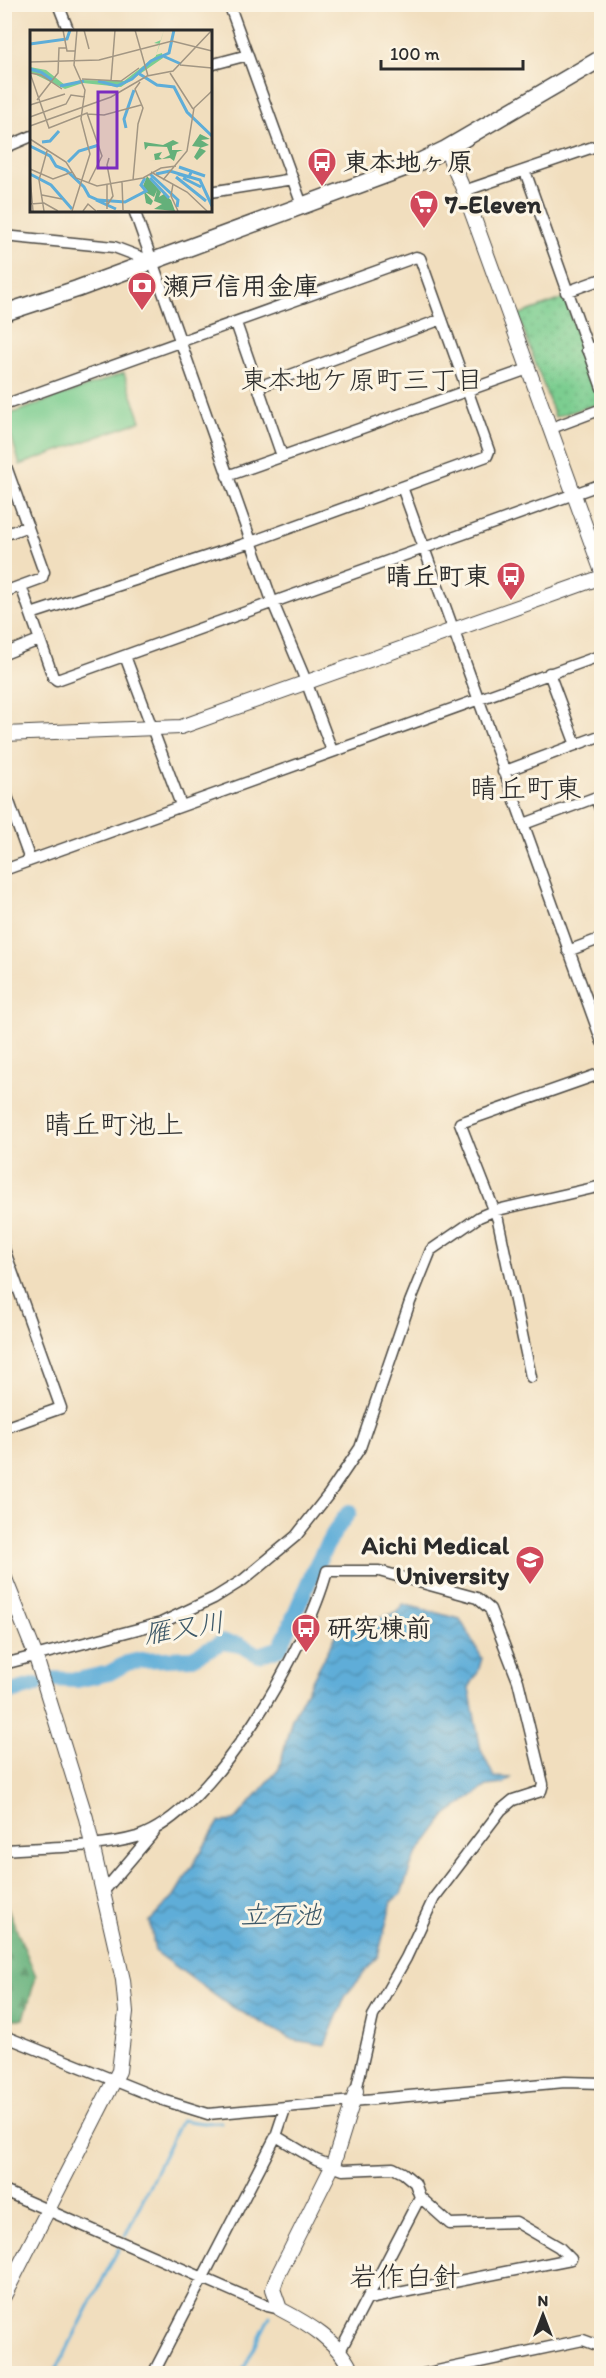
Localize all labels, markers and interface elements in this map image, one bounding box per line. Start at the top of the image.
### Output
inset map [30,30,212,212]
scale bar [381,33,524,71]
text: 100 m [390,43,440,65]
bus stop icon: 東本地ヶ原 [306,146,338,188]
place label: 東本地ヶ原 [343,146,473,178]
supermarket icon: 7-Eleven [408,188,440,230]
place label: 7-Eleven [444,188,542,220]
bank icon: 瀬戸信用金庫 [126,270,158,312]
place label: 瀬戸信用金庫 [163,270,319,302]
district label: 東本地ケ原町三丁目 [241,363,484,396]
place label: 晴丘町東 [386,560,490,592]
bus stop icon: 晴丘町東 [495,560,527,602]
district label: 晴丘町東 [470,771,582,805]
district label: 晴丘町池上 [44,1107,184,1141]
place label: Aichi Medical University [361,1529,510,1591]
school or university icon: Aichi Medical University [514,1544,546,1586]
water label: 雁又川 [141,1605,227,1650]
bus stop icon: 研究棟前 [290,1612,322,1654]
place label: 研究棟前 [327,1612,431,1644]
water label: 立石池 [241,1898,322,1931]
district label: 岩作白針 [349,2259,461,2293]
north arrow [513,2285,573,2345]
text: N [538,2291,548,2310]

